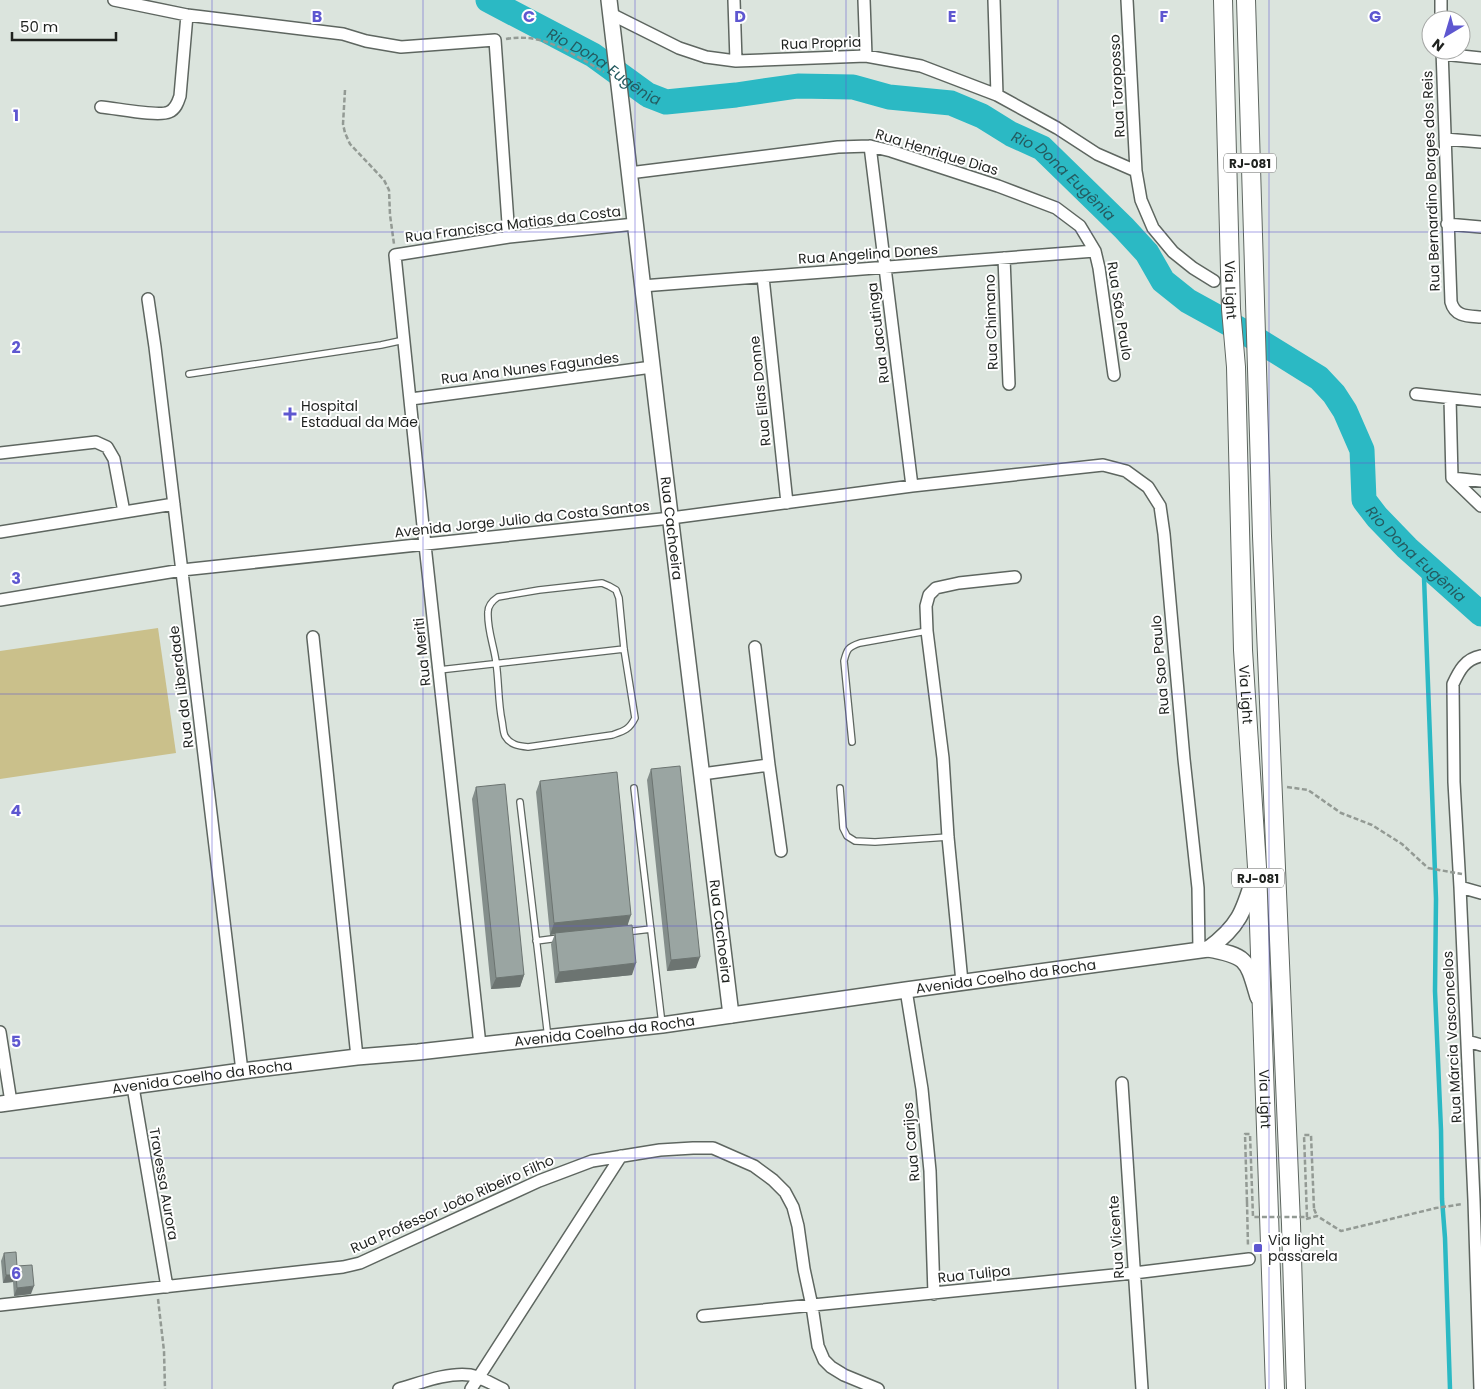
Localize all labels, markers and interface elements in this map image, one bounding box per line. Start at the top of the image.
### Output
text: B [312,5,322,28]
text: C [523,5,535,28]
text: D [734,5,746,28]
text: E [948,5,956,28]
text: F [1160,5,1169,28]
text: G [1369,5,1381,28]
scale bar [12,10,116,42]
north arrow [1421,10,1471,60]
text: 50 m [20,16,58,37]
water label: Rio Dona Eugênia [544,22,664,110]
street label: Rua Propria [780,32,862,54]
street label: Rua Toroposso [1104,34,1130,138]
text: N [1428,34,1448,56]
street label: Rua Bernardino Borges dos Reis [1417,70,1445,292]
text: 1 [13,104,19,127]
street label: Rua Henrique Dias [873,124,1001,180]
water label: Rio Dona Eugênia [1008,125,1121,225]
road number: RJ-081 [1224,154,1276,172]
street label: Rua Francisca Matias da Costa [404,201,622,247]
street label: Rua Angelina Dones [797,239,939,269]
street label: Rua São Paulo [1102,260,1138,362]
street label: Via Light [1220,260,1242,320]
street label: Rua Chimano [979,274,1003,370]
street label: Rua Jacutinga [862,281,894,385]
street label: Rua Elias Donne [744,335,776,447]
text: 2 [11,336,21,359]
street label: Rua Ana Nunes Fagundes [440,347,620,389]
place label: Hospital Estadual da Mãe [301,396,418,432]
marker: Hospital Estadual da Mãe [283,407,297,421]
street label: Rua Cachoeira [655,475,688,581]
street label: Avenida Jorge Julio da Costa Santos [393,496,651,542]
water label: Rio Dona Eugênia [1361,501,1471,607]
text: 3 [11,567,21,590]
street label: Rua Sao Paulo [1146,614,1174,716]
street label: Rua Meriti [408,617,436,687]
street label: Rua da Liberdade [164,624,198,749]
street label: Via Light [1234,664,1258,725]
text: 4 [11,799,22,822]
road number: RJ-081 [1232,868,1284,888]
street label: Rua Cachoeira [705,878,737,984]
street label: Rua Márcia Vasconcelos [1438,951,1466,1123]
street label: Avenida Coelho da Rocha [914,954,1097,999]
street label: Avenida Coelho da Rocha [513,1010,696,1051]
text: 5 [11,1030,21,1053]
street label: Avenida Coelho da Rocha [111,1055,294,1099]
street label: Via Light [1254,1069,1276,1129]
street label: Rua Carijos [898,1102,924,1182]
street label: Travessa Aurora [144,1126,184,1242]
street label: Rua Professor João Ribeiro Filho [347,1150,557,1258]
street label: Rua Vicente [1103,1194,1129,1279]
place label: Via light passarela [1268,1230,1338,1266]
marker: Via light passarela [1252,1242,1264,1254]
street label: Rua Tulipa [937,1260,1011,1288]
text: 6 [11,1262,21,1285]

